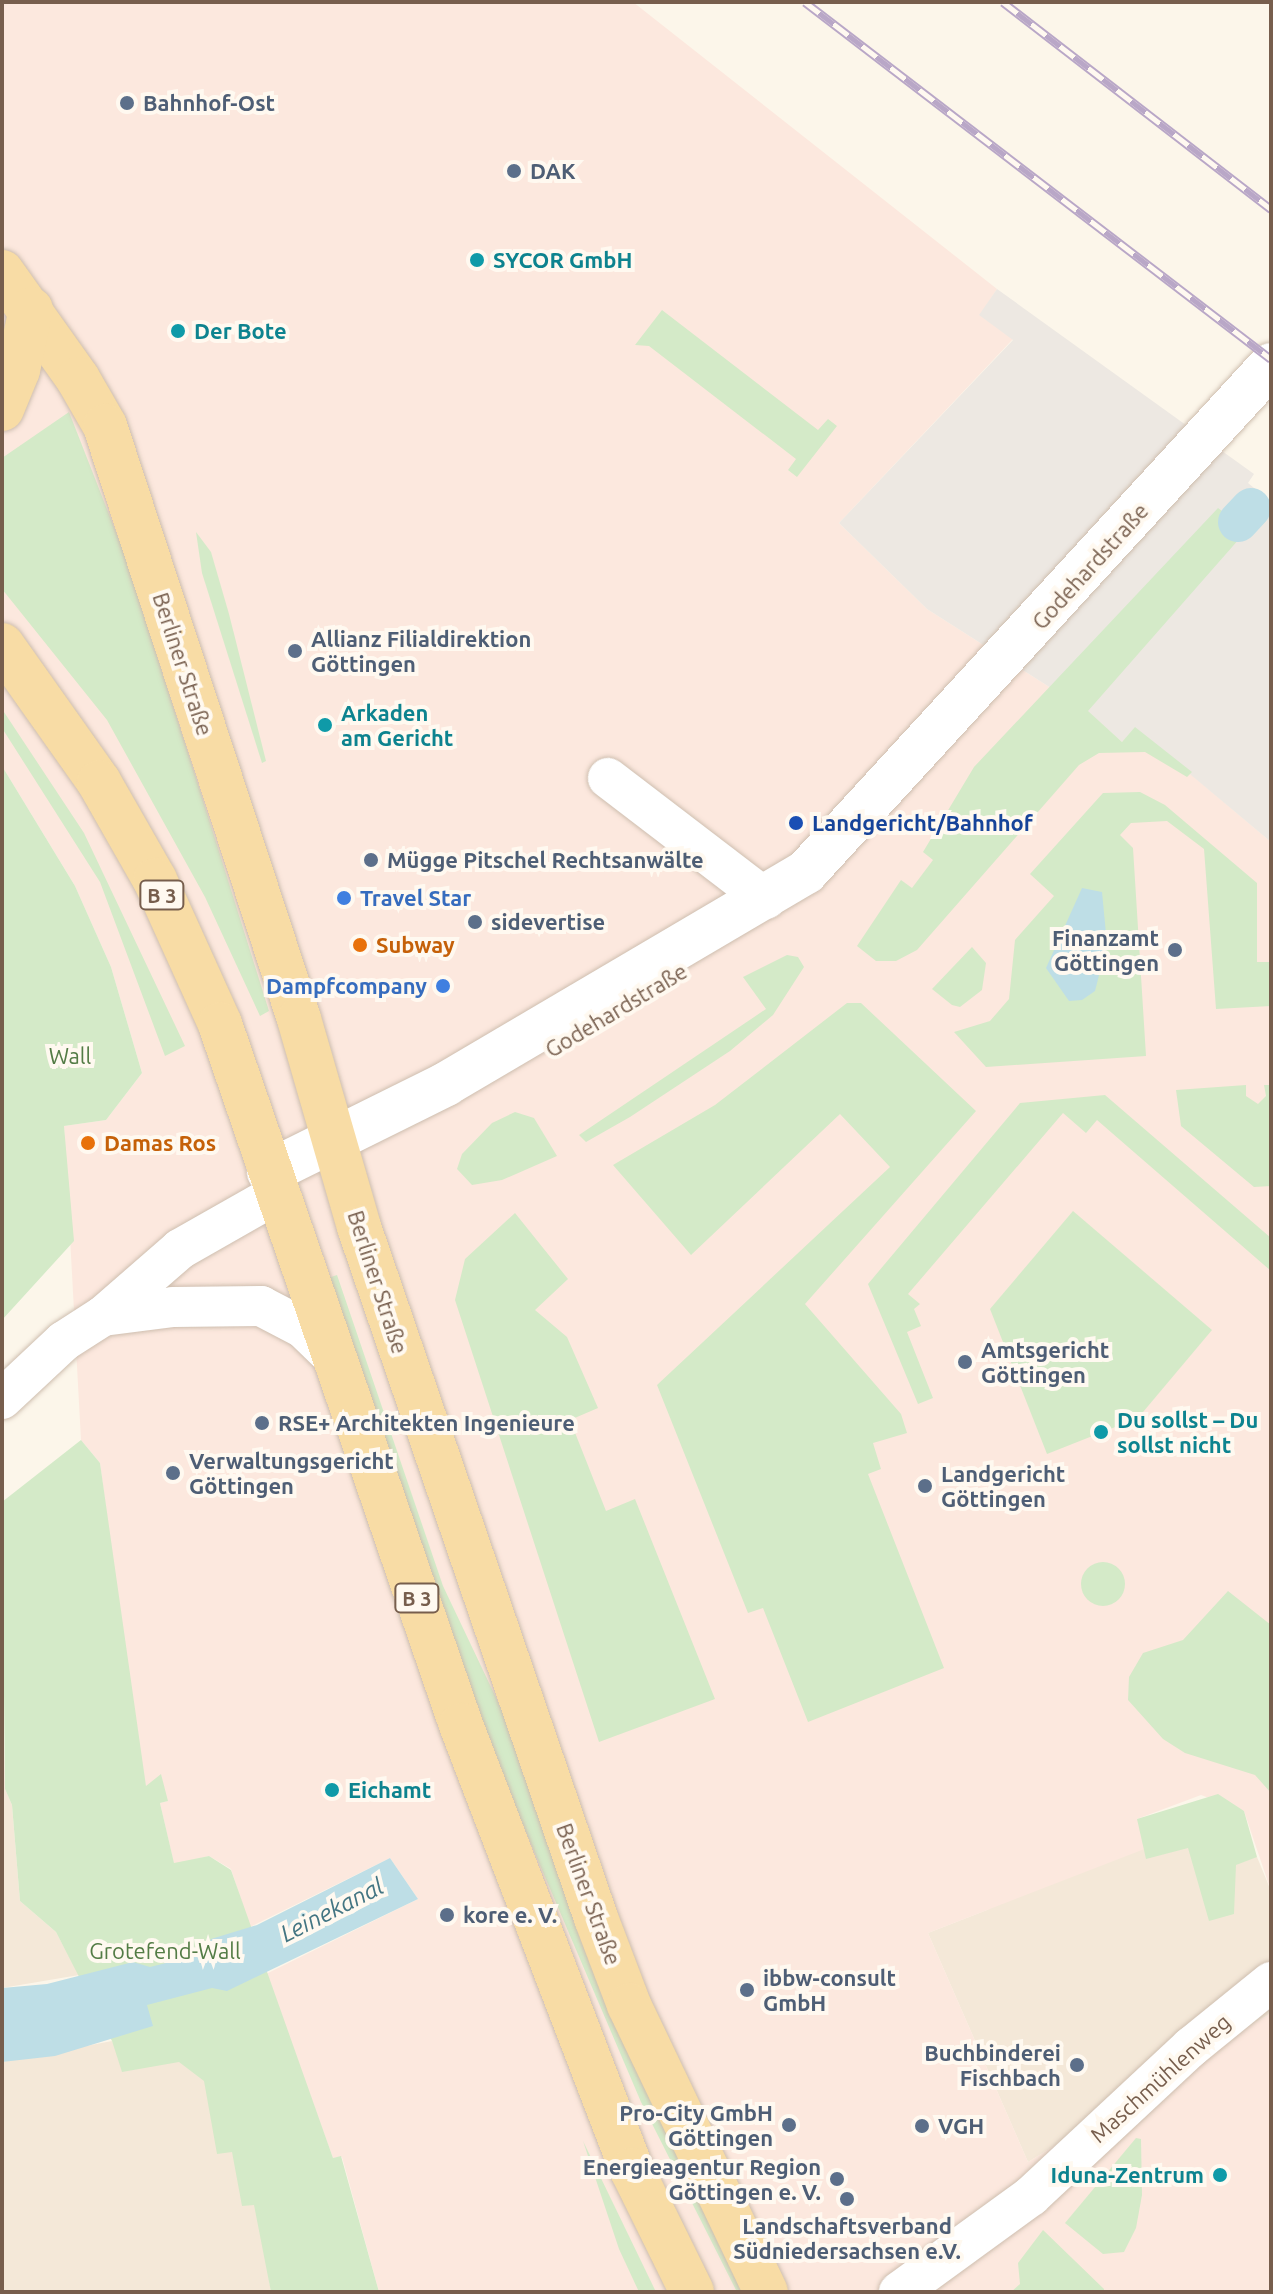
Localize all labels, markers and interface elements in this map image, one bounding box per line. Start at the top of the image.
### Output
place label: Bahnhof-Ost [143,90,275,116]
marker: Bahnhof-Ost [118,94,136,112]
place label: DAK [530,158,576,184]
marker: DAK [505,162,523,180]
place label: SYCOR GmbH [493,247,632,273]
marker: SYCOR GmbH [468,251,486,269]
place label: Der Bote [194,318,287,344]
marker: Der Bote [169,322,187,340]
street label: Godehardstraße [1026,497,1154,635]
street label: Berliner Straße [147,589,219,739]
place label: Allianz Filialdirektion Göttingen [311,625,531,676]
marker: Allianz Filialdirektion Göttingen [286,642,304,660]
place label: Arkaden am Gericht [341,699,453,750]
marker: Arkaden am Gericht [316,716,334,734]
place label: Landgericht/Bahnhof [812,810,1033,836]
marker: Landgericht/Bahnhof [787,814,805,832]
place label: Mügge Pitschel Rechtsanwälte [387,847,704,873]
marker: Mügge Pitschel Rechtsanwälte [362,851,380,869]
road number: B 3 [138,879,186,911]
place label: Travel Star [360,885,471,911]
marker: Travel Star [335,889,353,907]
place label: sidevertise [491,909,605,935]
marker: sidevertise [466,913,484,931]
place label: Finanzamt Göttingen [1052,924,1159,976]
place label: Subway [376,932,455,958]
marker: Subway [351,936,369,954]
marker: Finanzamt Göttingen [1166,941,1184,959]
street label: Godehardstraße [540,957,692,1063]
place label: Dampfcompany [266,973,427,999]
marker: Dampfcompany [434,977,452,995]
park label: Wall [49,1043,91,1069]
place label: Damas Ros [104,1130,216,1156]
marker: Damas Ros [79,1134,97,1152]
street label: Berliner Straße [342,1207,414,1357]
place label: Amtsgericht Göttingen [981,1336,1109,1388]
marker: Amtsgericht Göttingen [956,1353,974,1371]
place label: Du sollst – Du sollst nicht [1117,1406,1258,1458]
place label: RSE+ Architekten Ingenieure [278,1410,575,1436]
marker: RSE+ Architekten Ingenieure [253,1414,271,1432]
marker: Du sollst – Du sollst nicht [1092,1423,1110,1441]
place label: Verwaltungsgericht Göttingen [189,1447,394,1498]
place label: Landgericht Göttingen [941,1460,1065,1512]
marker: Verwaltungsgericht Göttingen [164,1464,182,1482]
marker: Landgericht Göttingen [916,1477,934,1495]
road number: B 3 [393,1582,441,1614]
place label: Eichamt [348,1777,431,1803]
marker: Eichamt [323,1781,341,1799]
street label: Berliner Straße [551,1820,627,1968]
water label: Leinekanal [275,1872,389,1948]
place label: kore e. V. [463,1902,557,1928]
marker: kore e. V. [438,1906,456,1924]
park label: Grotefend-Wall [89,1938,241,1964]
place label: ibbw-consult GmbH [763,1964,896,2016]
marker: ibbw-consult GmbH [738,1981,756,1999]
street label: Maschmühlenweg [1085,2008,1235,2148]
place label: Buchbinderei Fischbach [924,2039,1061,2090]
marker: Buchbinderei Fischbach [1068,2056,1086,2074]
place label: Pro-City GmbH Göttingen [619,2099,773,2150]
place label: VGH [938,2113,984,2139]
marker: Pro-City GmbH Göttingen [780,2116,798,2134]
marker: VGH [913,2117,931,2135]
place label: Energieagentur Region Göttingen e. V. [583,2153,821,2204]
place label: Iduna-Zentrum [1051,2162,1204,2188]
marker: Iduna-Zentrum [1211,2166,1229,2184]
marker: Energieagentur Region Göttingen e. V. [828,2170,846,2188]
marker: Landschaftsverband Südniedersachsen e.V. [838,2190,856,2208]
place label: Landschaftsverband Südniedersachsen e.V. [733,2212,961,2264]

